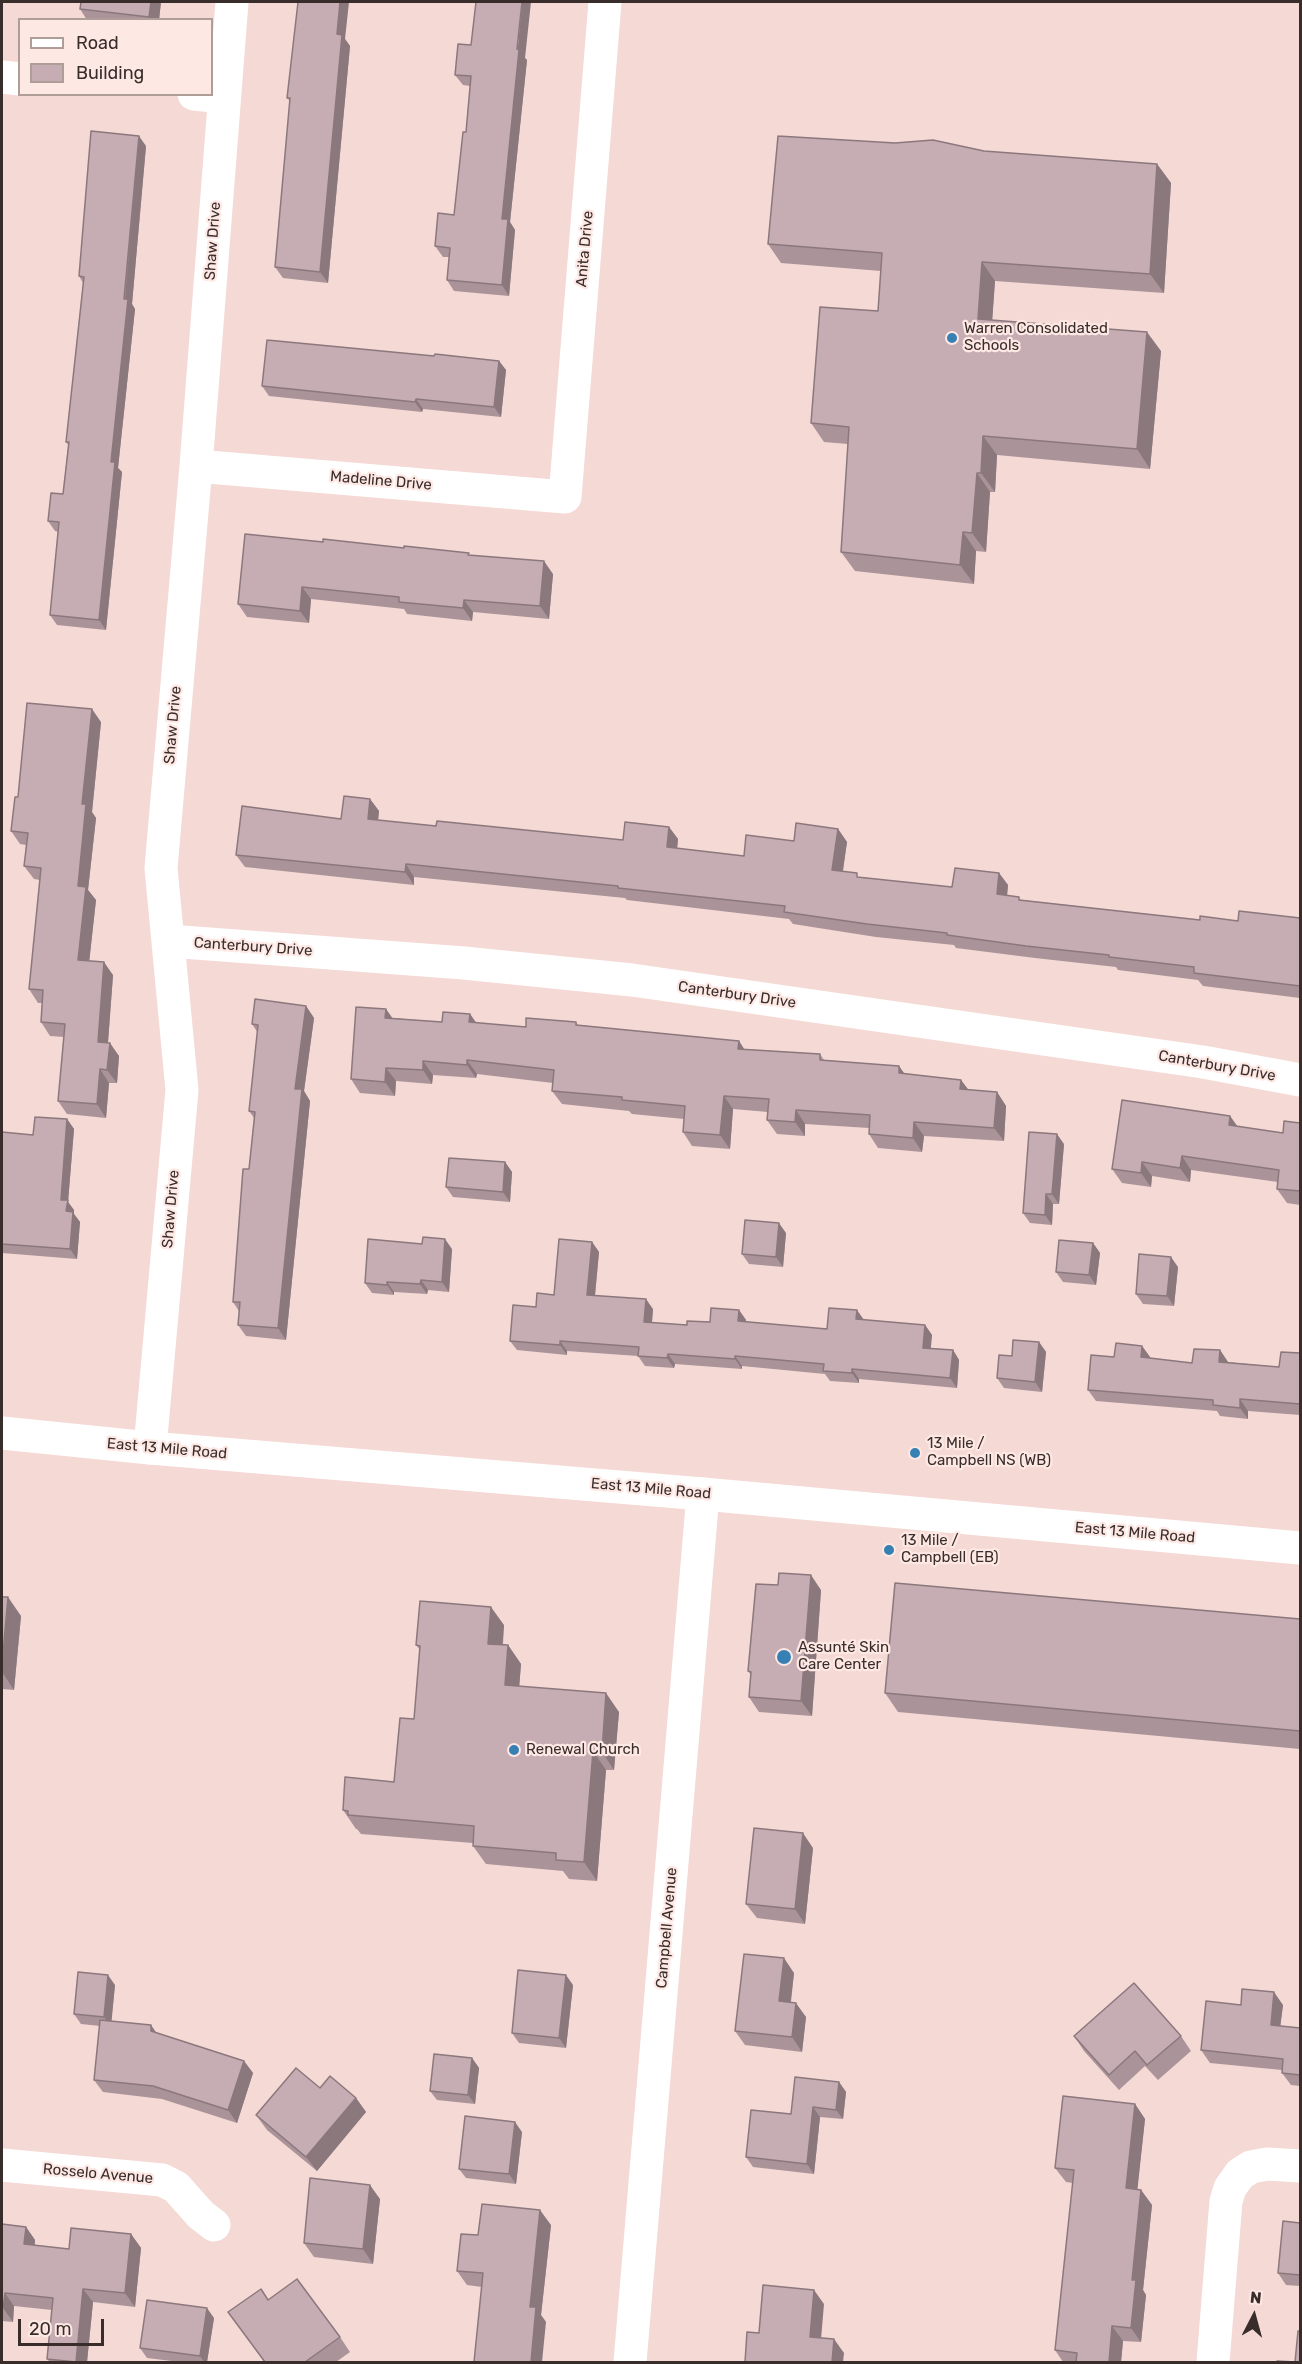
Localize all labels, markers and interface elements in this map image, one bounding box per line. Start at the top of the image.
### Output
legend [18,18,213,96]
text: Road [76,32,119,54]
text: Building [76,62,144,84]
street label: Shaw Drive [201,201,225,281]
street label: Anita Drive [573,210,597,288]
place label: Warren Consolidated Schools [964,320,1108,355]
marker: Warren Consolidated Schools [945,331,959,345]
street label: Madeline Drive [329,468,433,494]
street label: Shaw Drive [161,685,185,765]
street label: Canterbury Drive [193,934,313,960]
street label: Canterbury Drive [677,978,797,1012]
street label: Canterbury Drive [1157,1047,1277,1085]
street label: Shaw Drive [159,1169,183,1249]
street label: East 13 Mile Road [106,1435,228,1463]
place label: 13 Mile / Campbell NS (WB) [927,1435,1051,1470]
marker: 13 Mile / Campbell NS (WB) [908,1446,922,1460]
street label: East 13 Mile Road [590,1475,712,1503]
street label: East 13 Mile Road [1074,1519,1196,1547]
place label: 13 Mile / Campbell (EB) [901,1532,999,1567]
marker: 13 Mile / Campbell (EB) [882,1543,896,1557]
place label: Assunté Skin Care Center [798,1639,889,1674]
marker: Assunté Skin Care Center [775,1648,793,1666]
place label: Renewal Church [526,1741,640,1759]
marker: Renewal Church [507,1743,521,1757]
street label: Campbell Avenue [653,1867,681,1989]
street label: Rosselo Avenue [42,2160,154,2188]
north arrow [1224,2286,1284,2346]
text: N [1249,2288,1263,2308]
scale bar [21,2307,106,2345]
text: 20 m [29,2318,71,2340]

